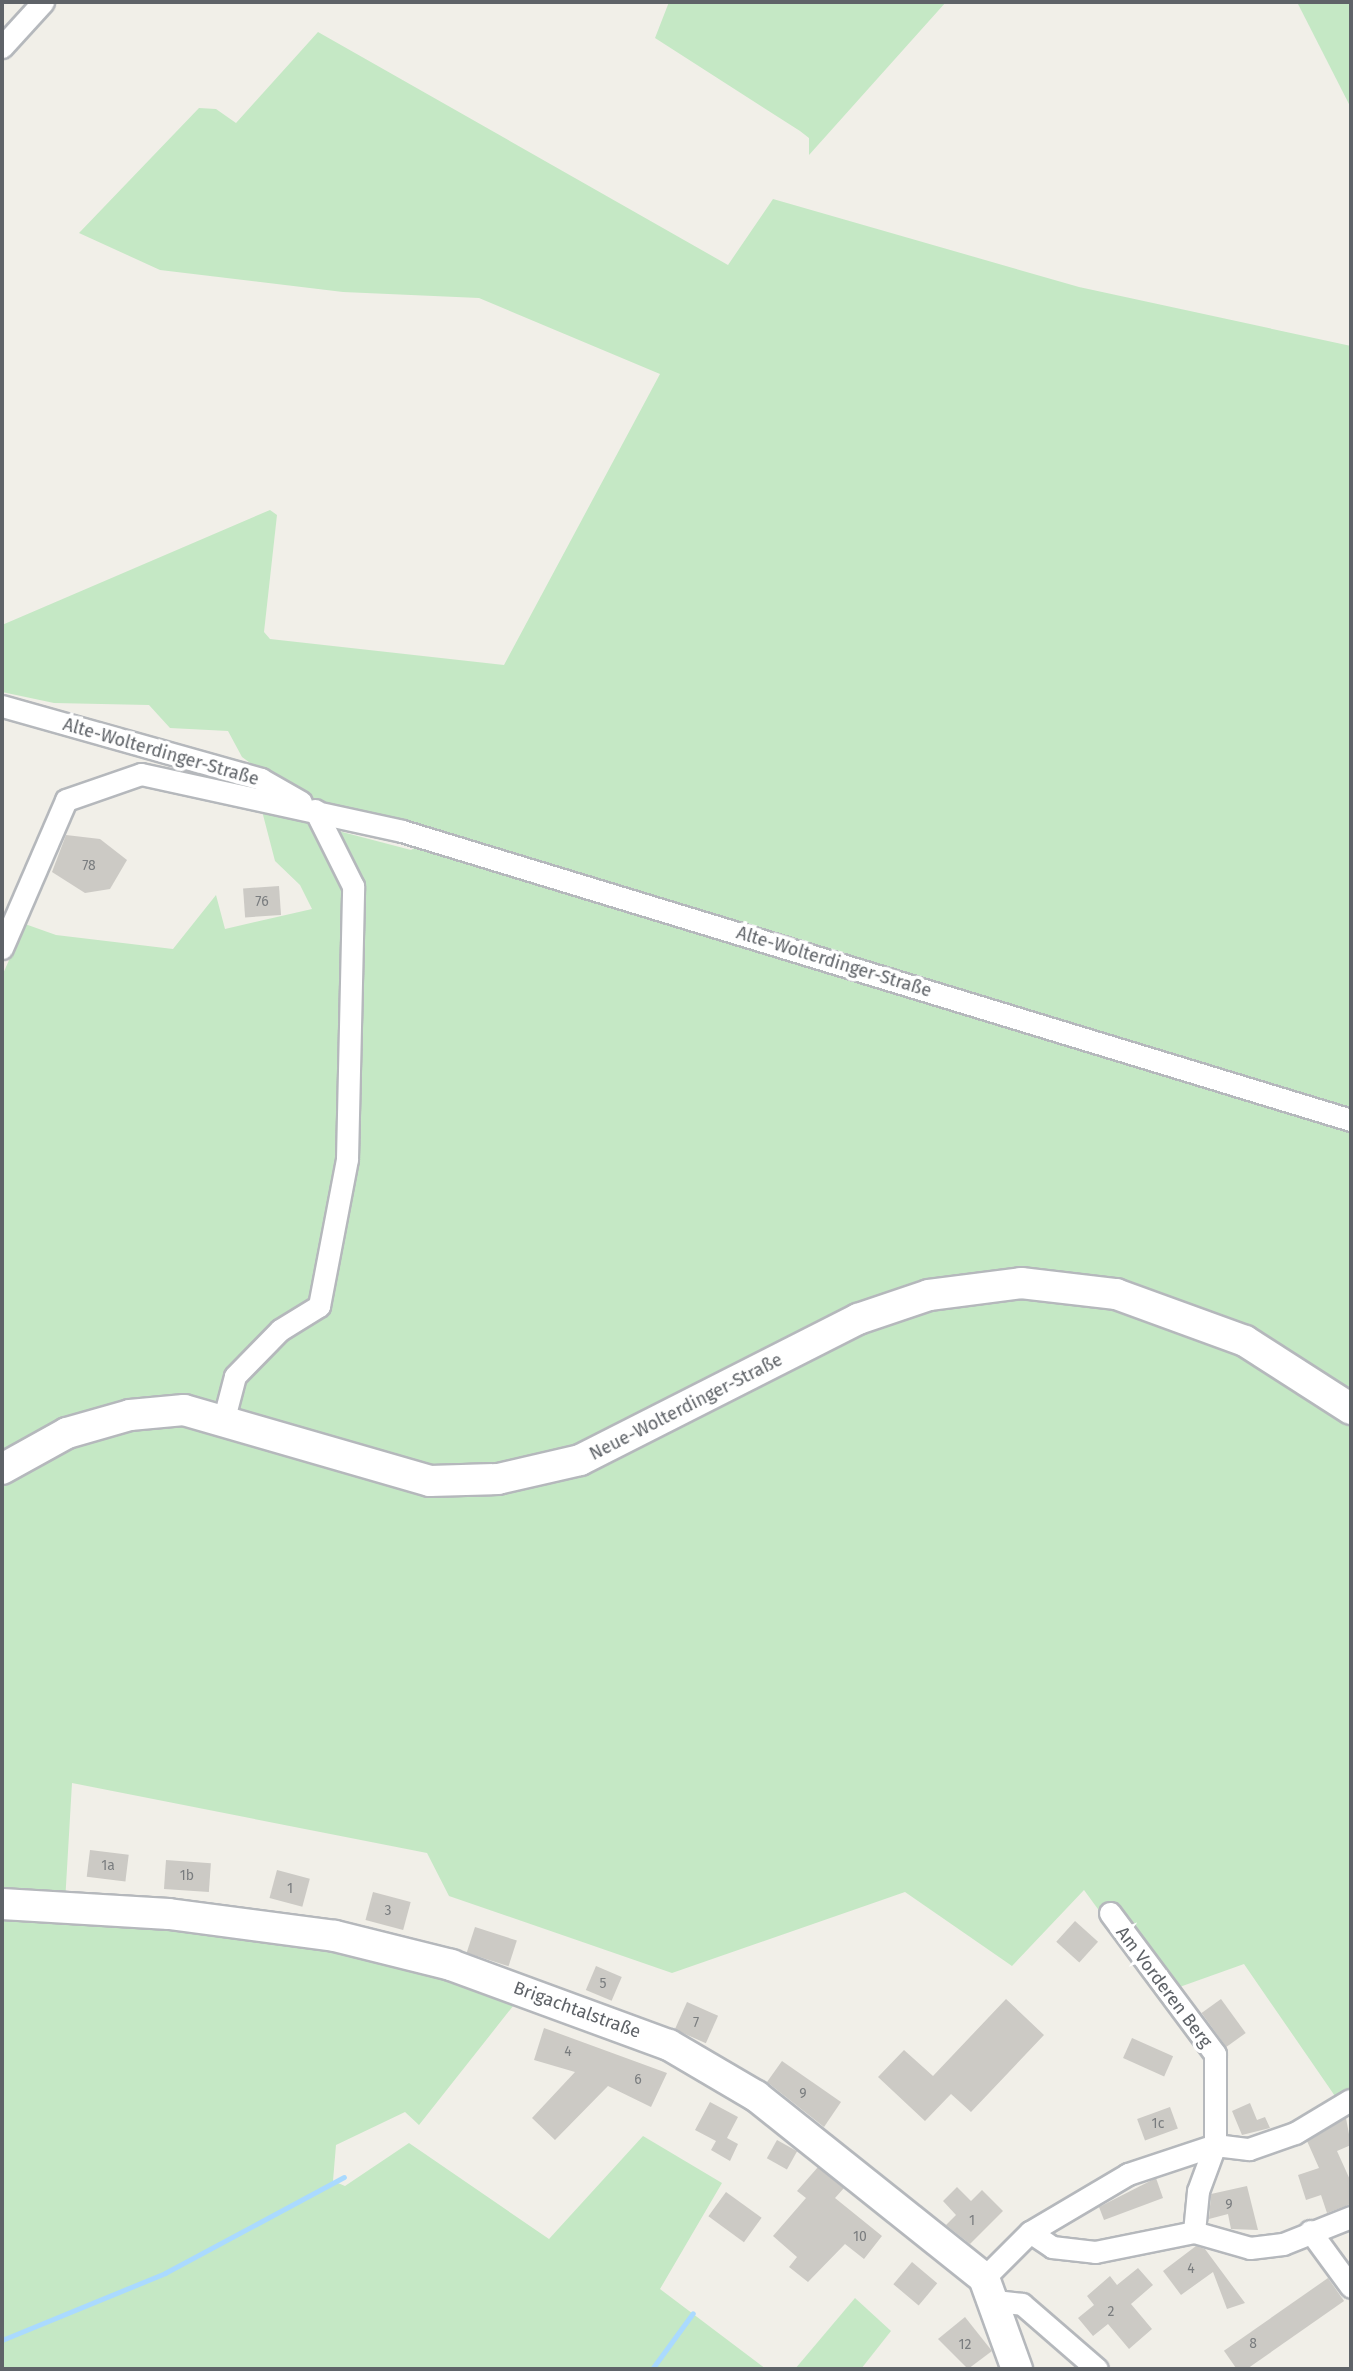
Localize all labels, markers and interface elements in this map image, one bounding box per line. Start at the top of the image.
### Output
street label: Alte-Wolterdinger-Straße [61,714,261,790]
house number: 78 [82,858,96,874]
house number: 76 [255,894,269,910]
street label: Alte-Wolterdinger-Straße [734,922,934,1002]
street label: Neue-Wolterdinger-Straße [586,1349,786,1465]
house number: 1a [101,1858,115,1874]
house number: 1b [180,1868,194,1884]
house number: 1 [287,1881,293,1897]
house number: 3 [385,1903,391,1919]
street label: Am Vorderen Berg [1111,1922,1217,2052]
house number: 5 [599,1976,607,1992]
street label: Brigachtalstraße [510,1977,644,2043]
house number: 7 [693,2015,699,2031]
house number: 4 [564,2044,572,2060]
house number: 6 [634,2072,642,2088]
house number: 9 [799,2086,807,2102]
house number: 1c [1152,2116,1164,2132]
house number: 9 [1225,2197,1233,2213]
house number: 1 [969,2213,975,2229]
house number: 10 [853,2229,867,2245]
house number: 4 [1187,2261,1195,2277]
house number: 2 [1108,2304,1114,2320]
house number: 8 [1249,2336,1257,2352]
house number: 12 [959,2337,971,2353]

